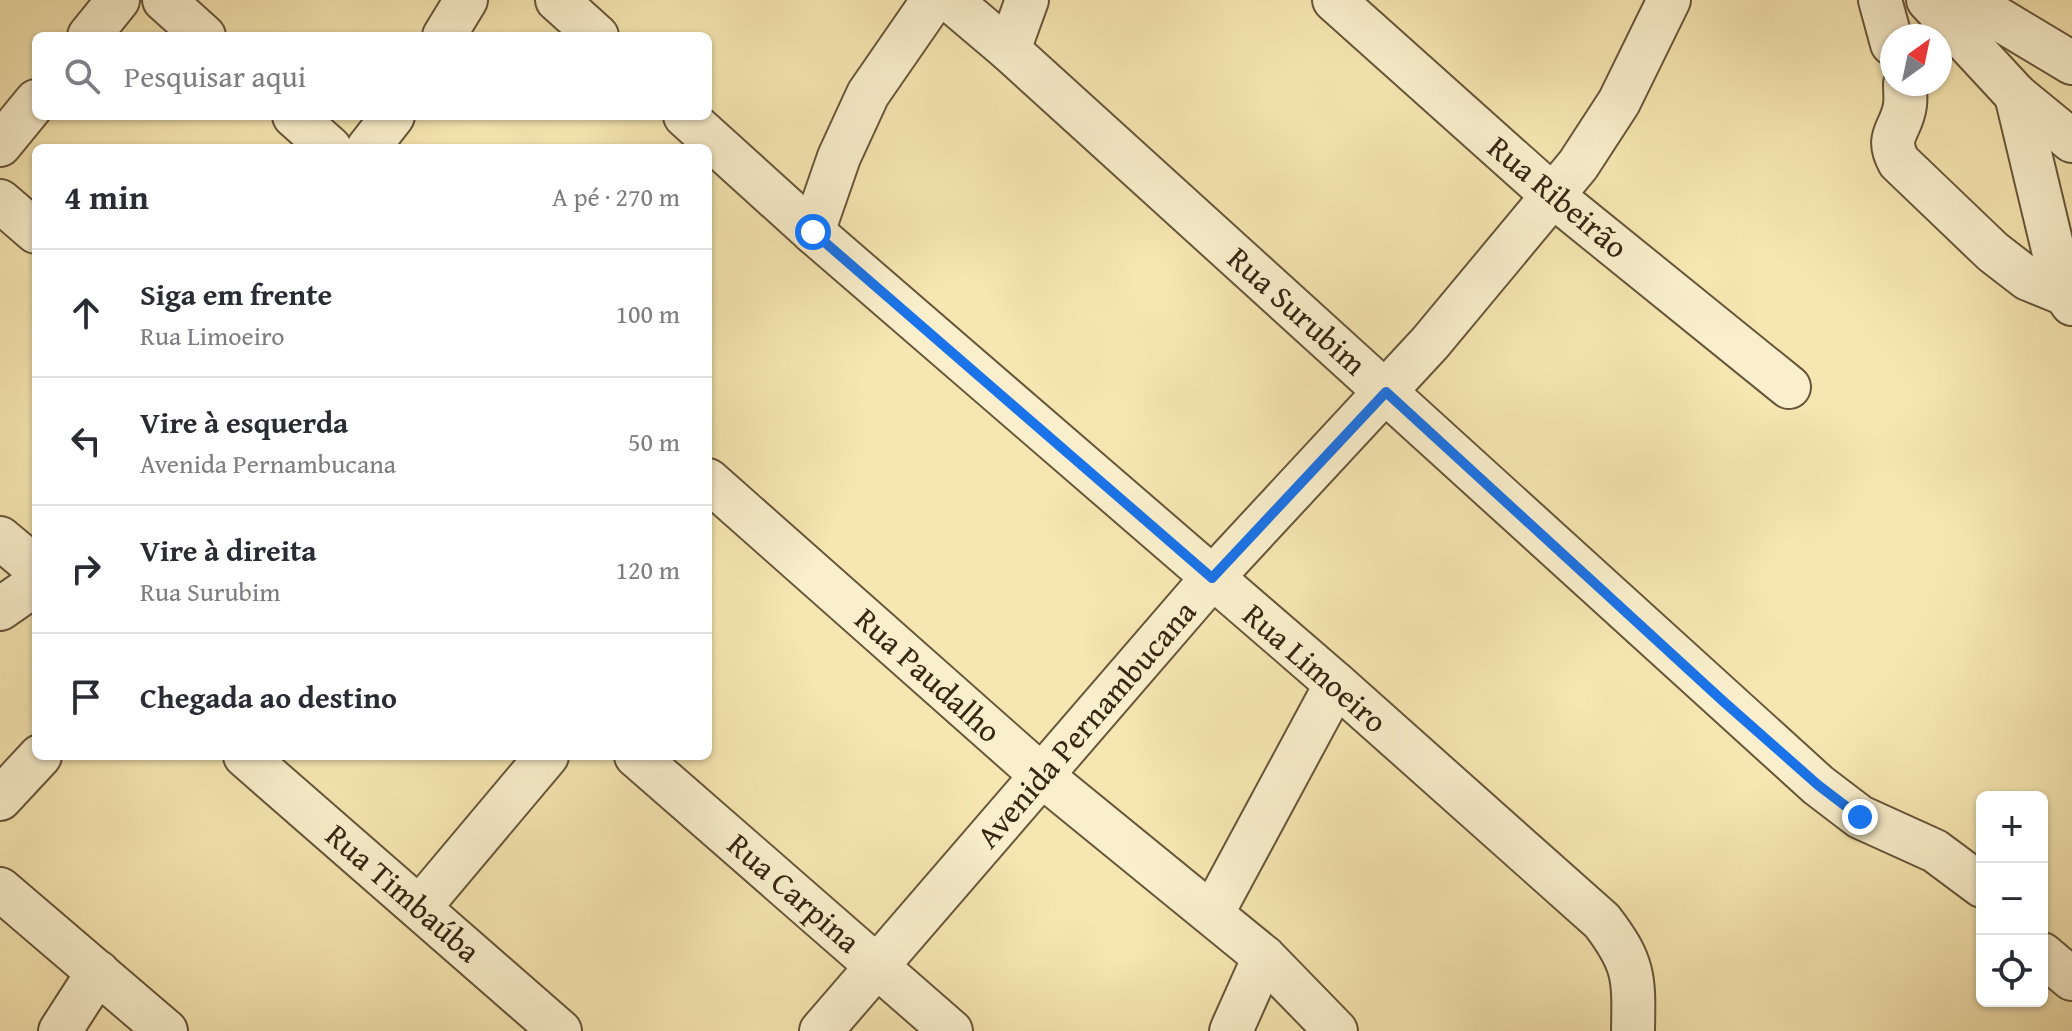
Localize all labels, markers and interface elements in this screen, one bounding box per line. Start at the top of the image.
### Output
north arrow [1880,24,1952,96]
search box [32,32,712,120]
icon: search [60,54,104,98]
text: Pesquisar aqui [124,54,306,98]
street label: Rua Ribeirão [1478,124,1639,269]
text: 4 min [64,172,149,221]
text: A pé · 270 m [552,177,680,216]
route start [795,214,831,250]
street label: Rua Surubim [1217,235,1377,386]
text: Siga em frente [140,272,332,316]
icon: ahead [64,291,108,335]
text: 100 m [615,294,680,333]
text: Rua Limoeiro [140,316,285,355]
text: Vire à esquerda [140,400,348,444]
icon: left [64,419,108,463]
text: 50 m [628,422,680,461]
text: Avenida Pernambucana [140,444,396,483]
text: Vire à direita [140,528,317,572]
icon: right [64,547,108,591]
text: 120 m [615,550,680,589]
text: Rua Surubim [140,572,281,611]
street label: Avenida Pernambucana [965,589,1207,858]
street label: Rua Limoeiro [1233,592,1398,744]
street label: Rua Paudalho [845,596,1012,753]
icon: arrive [64,675,108,719]
text: Chegada ao destino [140,675,397,719]
map controls [1976,791,2048,1007]
button: + [1976,791,2048,863]
route end [1842,799,1878,835]
street label: Rua Timbaúba [316,812,491,973]
street label: Rua Carpina [717,821,871,964]
button: − [1976,863,2048,935]
button: locate [1976,935,2048,1007]

